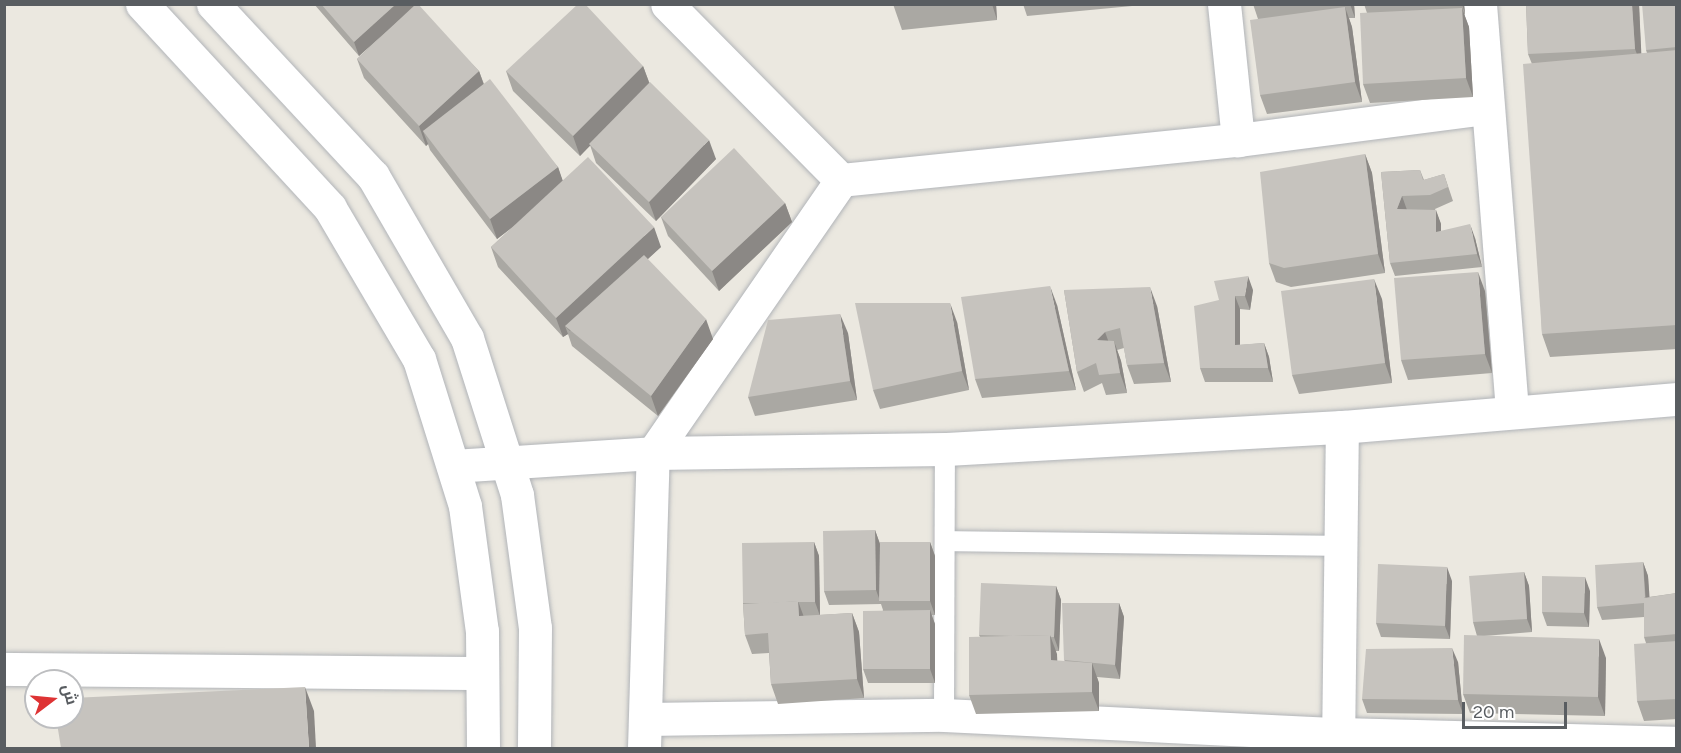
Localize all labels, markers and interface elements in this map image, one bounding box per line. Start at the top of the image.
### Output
north arrow [24,669,84,729]
text: ش [58,682,82,707]
scale bar [1465,690,1570,728]
text: 20 m [1473,701,1514,723]

